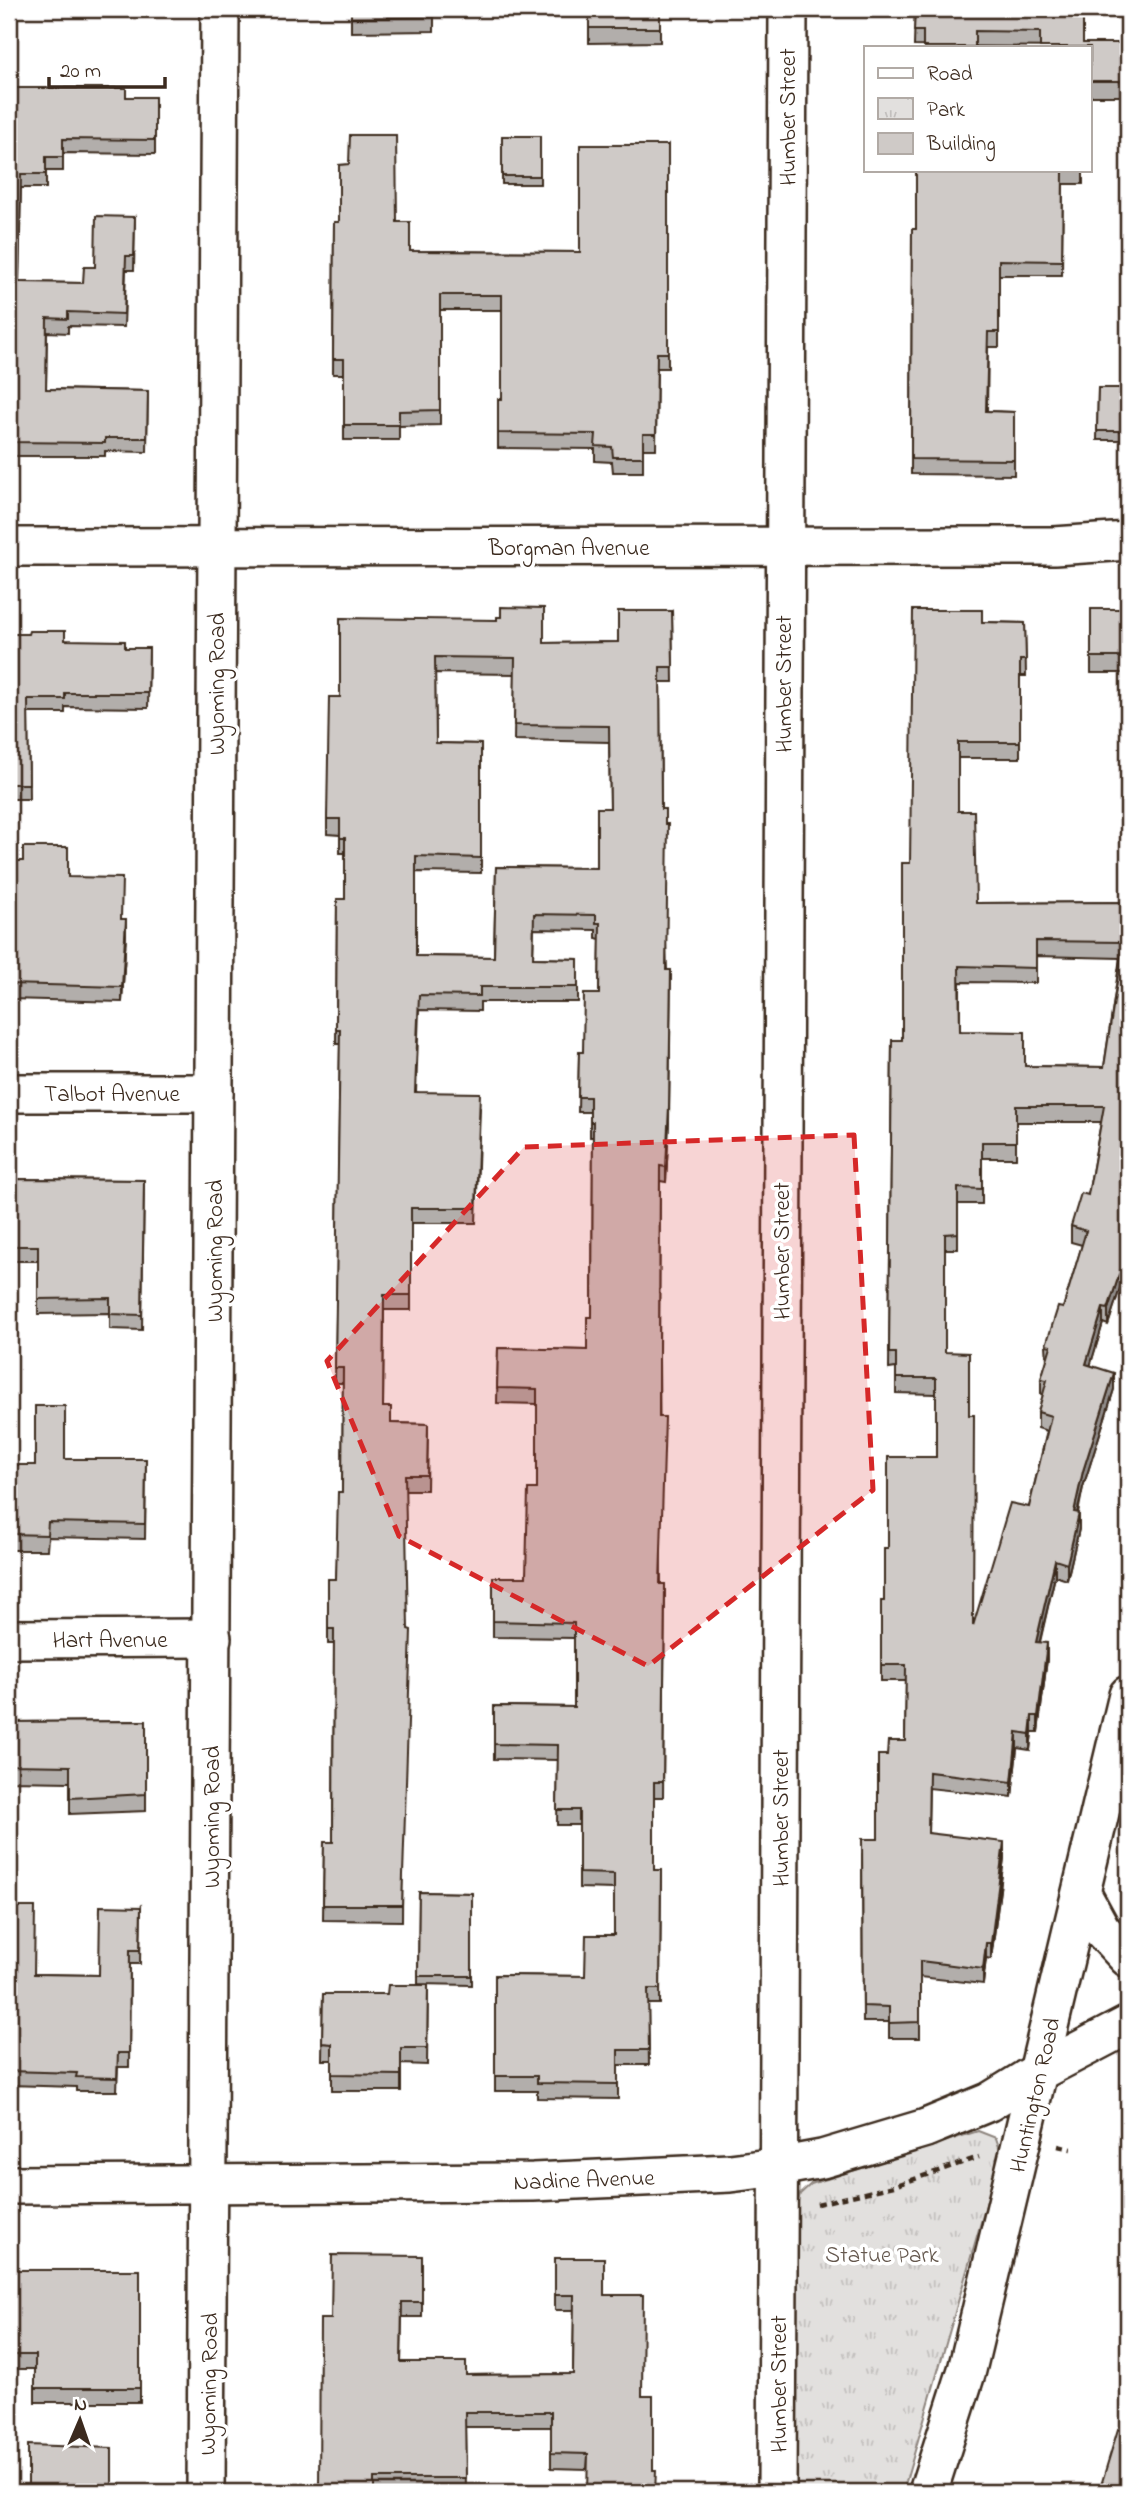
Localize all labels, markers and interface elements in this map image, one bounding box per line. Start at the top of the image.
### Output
scale bar [49,46,164,90]
legend [864,46,1092,172]
street label: Humber Street [773,48,806,186]
text: 20 m [60,57,101,87]
text: Road [927,60,973,90]
text: Park [927,96,966,126]
text: Building [926,130,996,162]
street label: Borgman Avenue [487,533,650,567]
street label: Wyoming Road [202,613,237,755]
street label: Humber Street [769,615,802,753]
street label: Talbot Avenue [44,1079,181,1112]
street label: Wyoming Road [200,1180,235,1322]
street label: Humber Street [767,1182,800,1320]
street label: Hart Avenue [52,1625,168,1658]
street label: Wyoming Road [197,1746,232,1888]
street label: Humber Street [766,1749,799,1887]
street label: Huntington Road [1003,2015,1071,2177]
street label: Nadine Avenue [513,2163,656,2200]
park label: Statue Park [825,2240,940,2273]
street label: Wyoming Road [193,2312,230,2456]
street label: Humber Street [764,2315,797,2453]
north arrow [46,2386,116,2456]
text: N [74,2392,88,2419]

